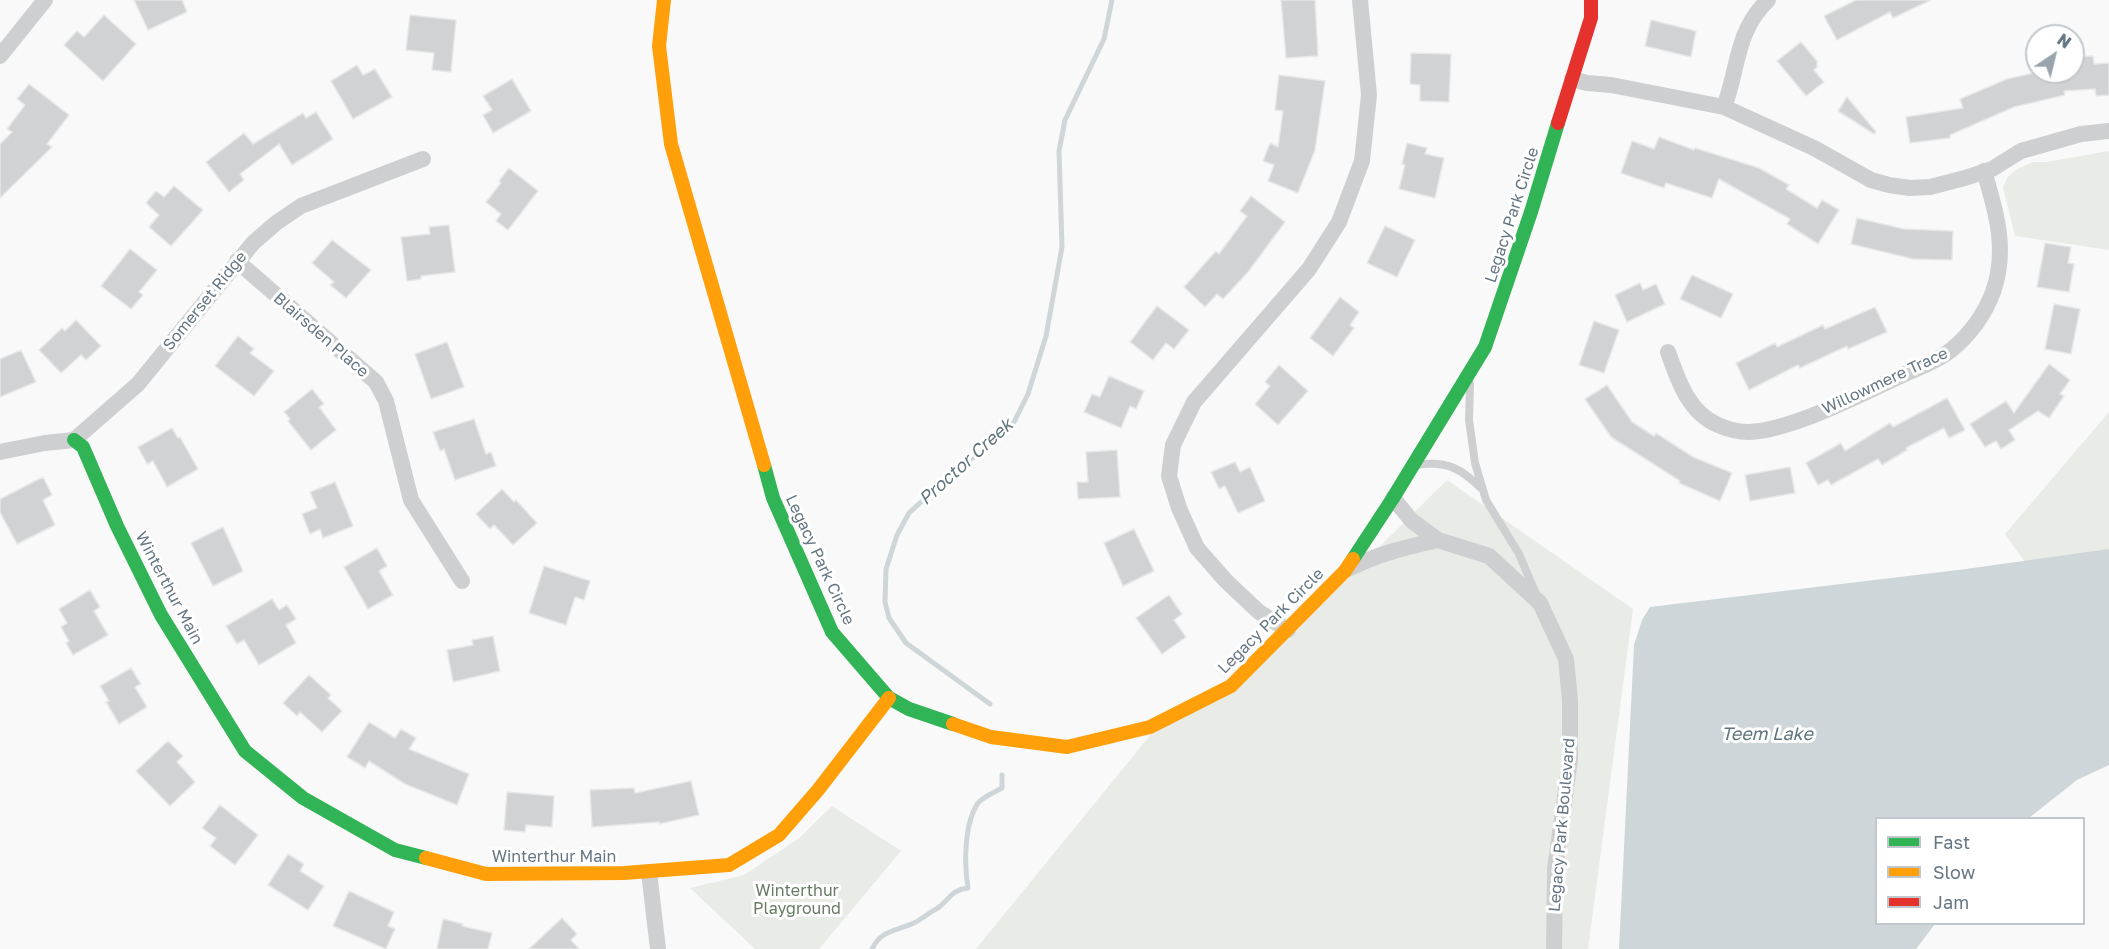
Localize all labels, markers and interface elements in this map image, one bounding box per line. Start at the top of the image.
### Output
north arrow [2025,24,2085,84]
text: N [2053,29,2075,53]
street label: Legacy Park Circle [1481,145,1543,285]
street label: Somerset Ridge [159,248,251,354]
street label: Blairsden Place [270,289,372,381]
street label: Willowmere Trace [1819,343,1951,419]
water label: Proctor Creek [915,414,1017,510]
street label: Legacy Park Circle [781,492,859,628]
street label: Winterthur Main [131,528,207,648]
street label: Legacy Park Circle [1214,564,1328,678]
water label: Teem Lake [1721,723,1813,745]
street label: Legacy Park Boulevard [1545,737,1579,913]
legend [1875,817,2085,925]
text: Fast [1933,831,1970,853]
street label: Winterthur Main [492,847,616,867]
text: Slow [1933,861,1975,883]
park label: Winterthur Playground [753,881,841,919]
text: Jam [1933,891,1969,913]

